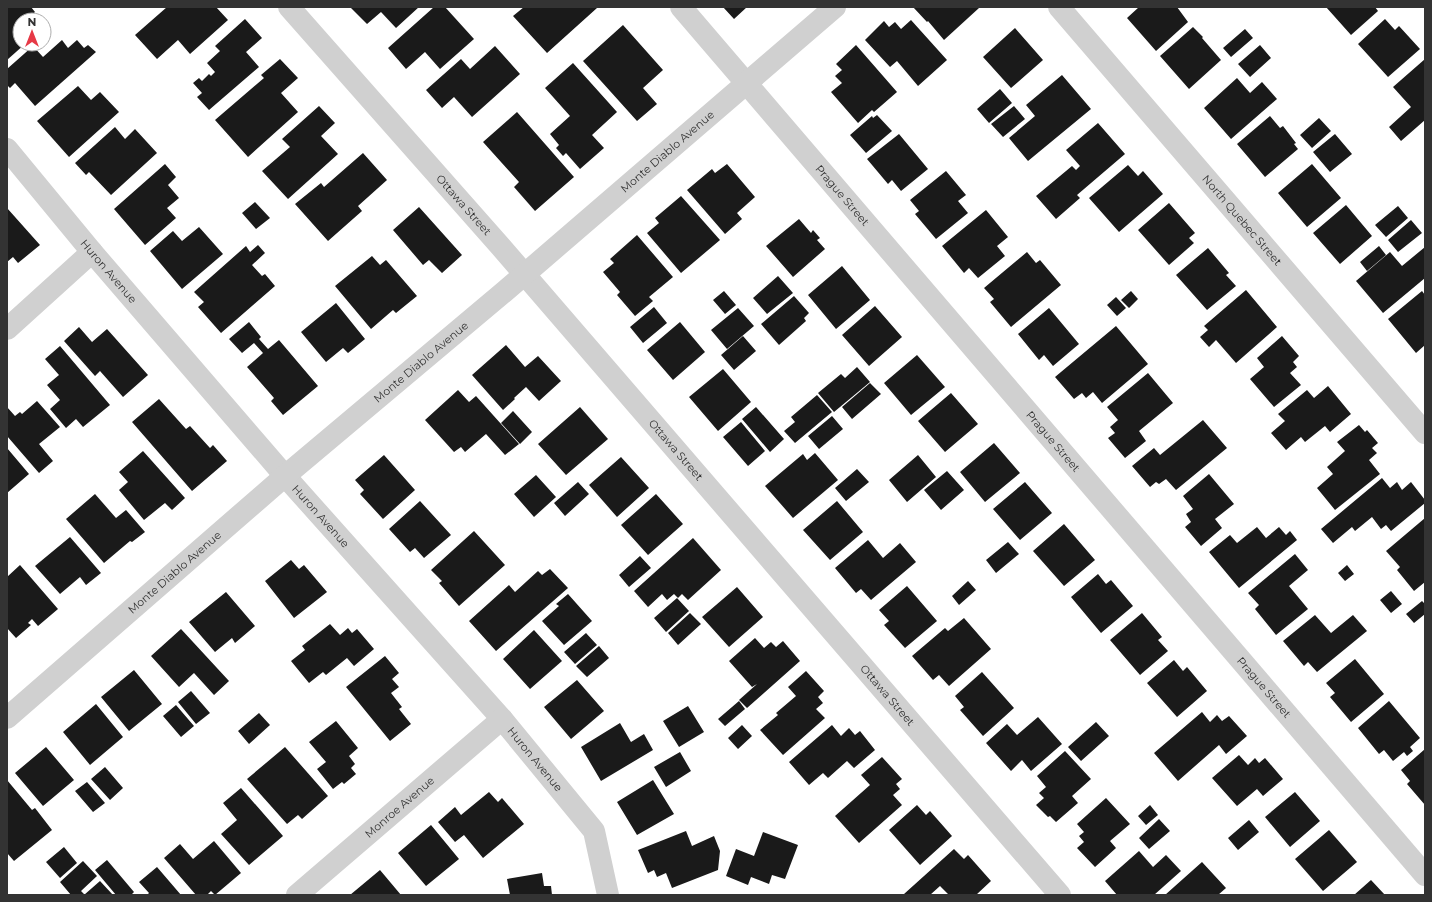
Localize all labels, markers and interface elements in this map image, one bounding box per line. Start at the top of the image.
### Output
north arrow [12,12,52,52]
text: N [28,15,36,29]
street label: Monte Diablo Avenue [618,107,717,196]
street label: Prague Street [812,162,873,229]
street label: Ottawa Street [433,172,495,239]
street label: North Quebec Street [1199,172,1285,269]
street label: Huron Avenue [78,237,140,306]
street label: Monte Diablo Avenue [371,318,471,406]
street label: Prague Street [1023,408,1084,475]
street label: Ottawa Street [646,416,707,484]
street label: Huron Avenue [289,482,353,551]
street label: Monte Diablo Avenue [125,528,224,617]
street label: Prague Street [1234,654,1294,721]
street label: Ottawa Street [857,662,918,729]
street label: Huron Avenue [504,724,566,795]
street label: Monroe Avenue [362,773,437,841]

